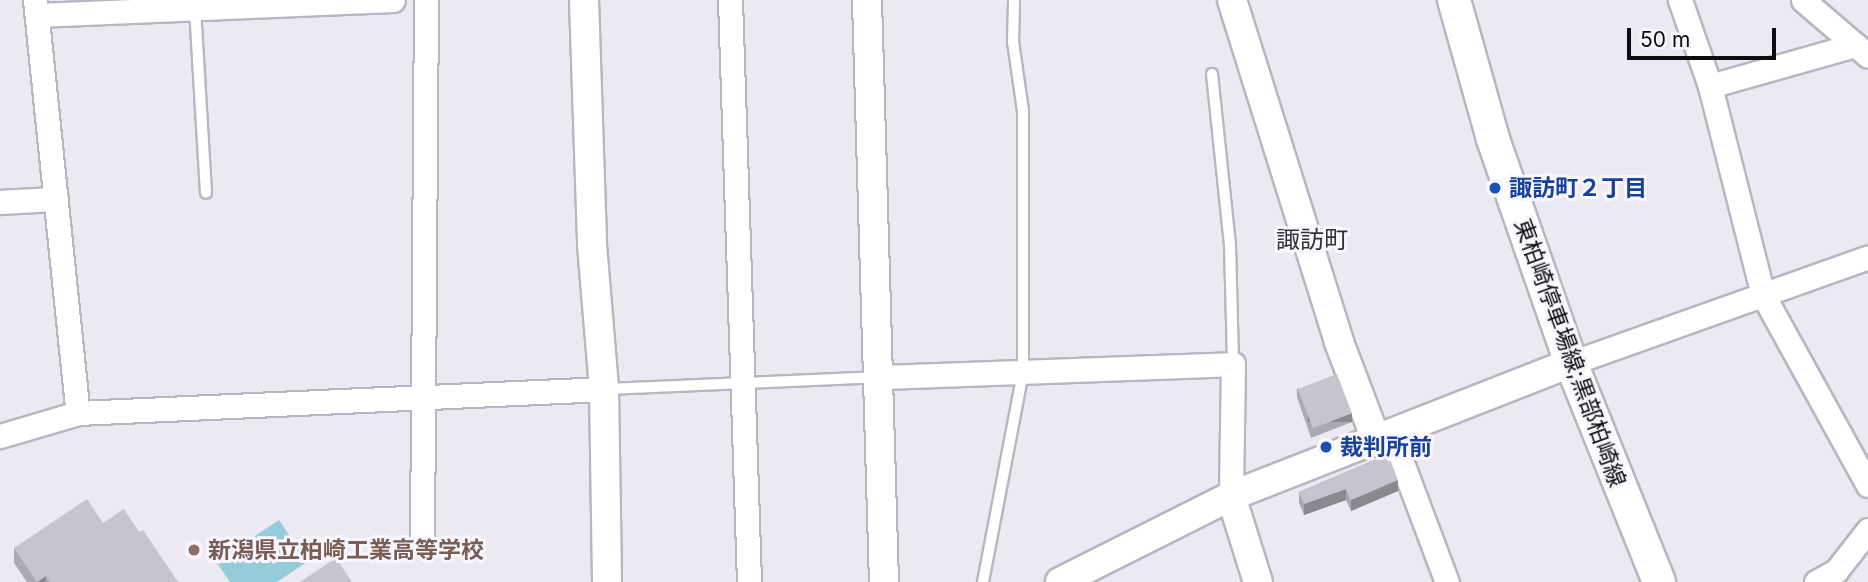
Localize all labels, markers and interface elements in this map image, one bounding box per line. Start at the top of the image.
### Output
scale bar [1630,14,1779,58]
text: 50 m [1640,27,1690,52]
place label: 諏訪町２丁目 [1509,174,1647,202]
marker: 諏訪町２丁目 [1487,180,1503,196]
street label: 東柏崎停車場線;黒部柏崎線 [1509,215,1631,491]
district label: 諏訪町 [1276,226,1348,254]
place label: 裁判所前 [1340,433,1432,461]
marker: 裁判所前 [1318,439,1334,455]
place label: 新潟県立柏崎工業高等学校 [208,536,484,564]
marker: 新潟県立柏崎工業高等学校 [186,542,202,558]

